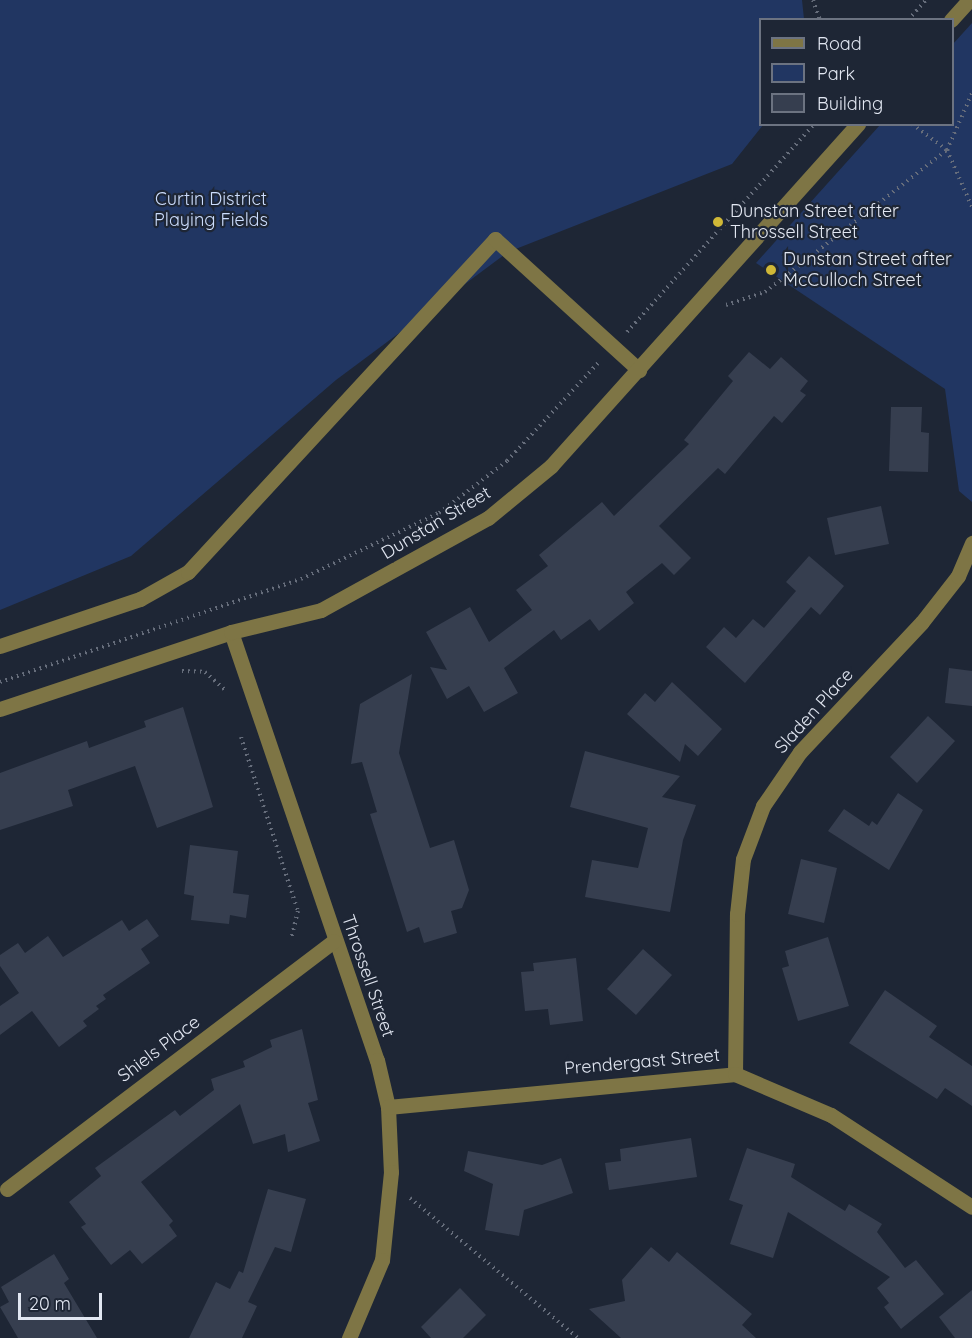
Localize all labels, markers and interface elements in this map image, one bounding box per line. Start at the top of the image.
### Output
legend [759,18,954,126]
text: Road [817,32,862,55]
text: Park [817,62,855,85]
text: Building [817,92,883,115]
park label: Curtin District Playing Fields [154,189,268,232]
place label: Dunstan Street after Throssell Street [730,201,899,244]
marker: Dunstan Street after Throssell Street [711,215,725,229]
place label: Dunstan Street after McCulloch Street [783,249,952,292]
marker: Dunstan Street after McCulloch Street [764,263,778,277]
street label: Dunstan Street [377,482,495,564]
street label: Sladen Place [770,664,858,758]
street label: Throssell Street [337,912,399,1040]
street label: Shiels Place [114,1011,204,1087]
street label: Prendergast Street [563,1044,721,1080]
scale bar [21,1281,105,1319]
text: 20 m [29,1292,71,1315]

